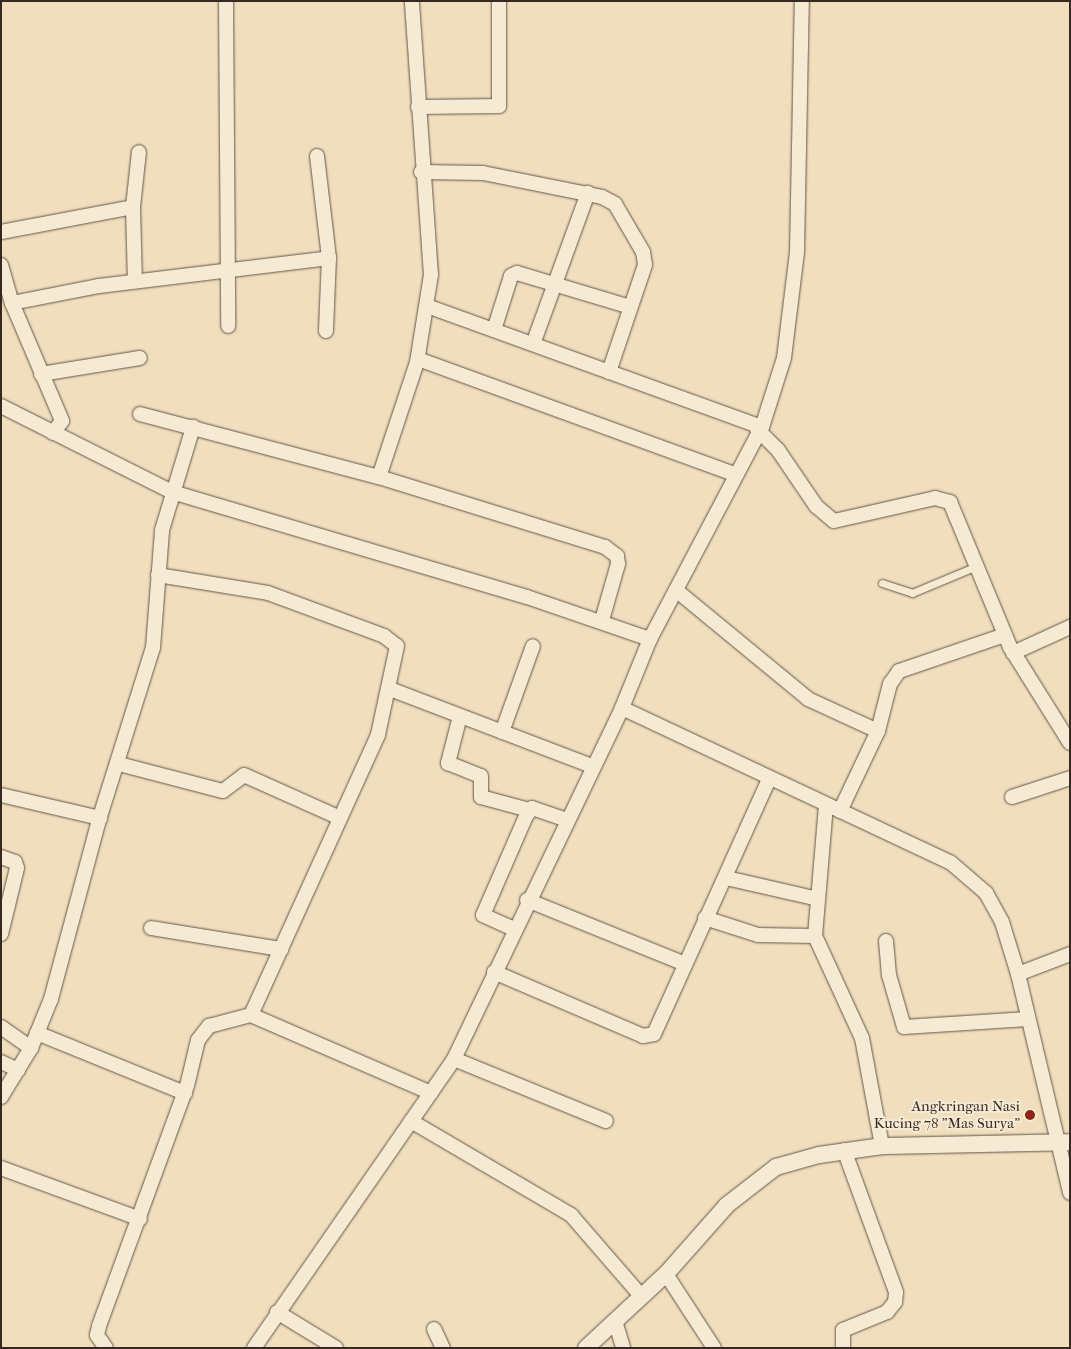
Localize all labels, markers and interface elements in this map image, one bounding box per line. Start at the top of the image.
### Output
place label: Angkringan Nasi Kucing 78 "Mas Surya" [874,1097,1020,1132]
marker: Angkringan Nasi Kucing 78 "Mas Surya" [1024,1109,1036,1121]

